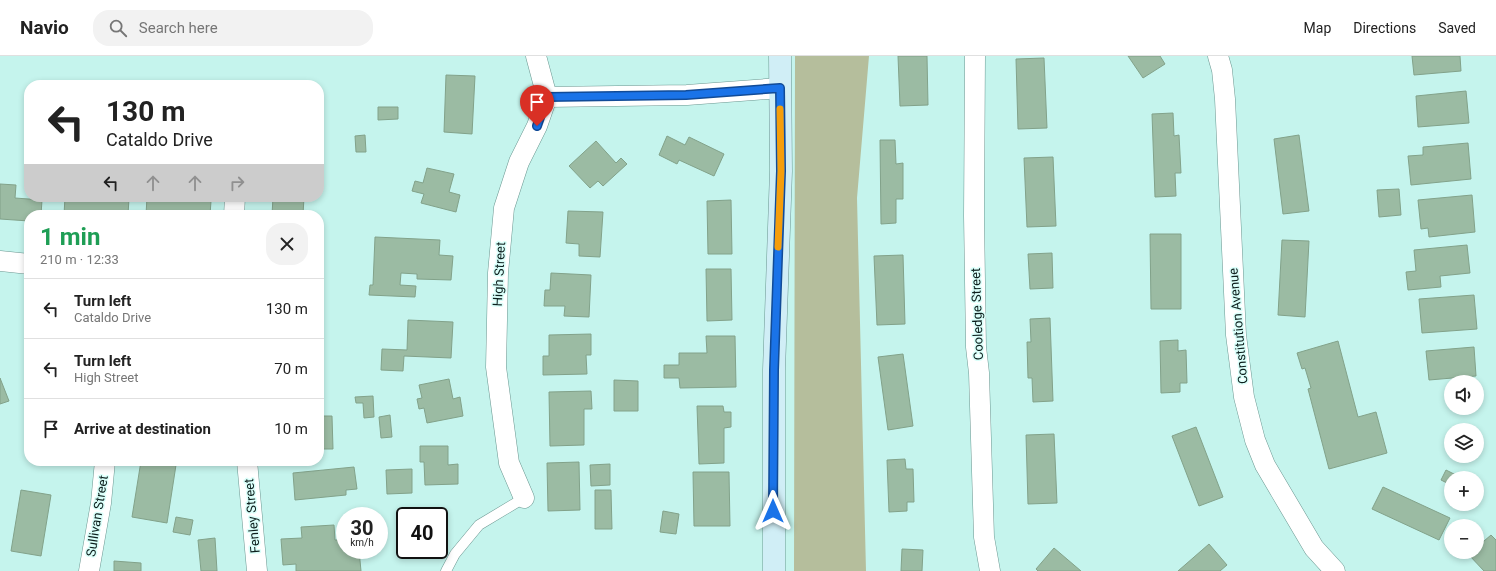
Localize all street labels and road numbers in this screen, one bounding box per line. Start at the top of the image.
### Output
street label: High Street [490,241,508,307]
street label: Constitution Avenue [1225,267,1251,385]
street label: Cooledge Street [968,268,986,360]
street label: Sullivan Street [83,474,111,558]
street label: Fenley Street [241,478,263,554]

